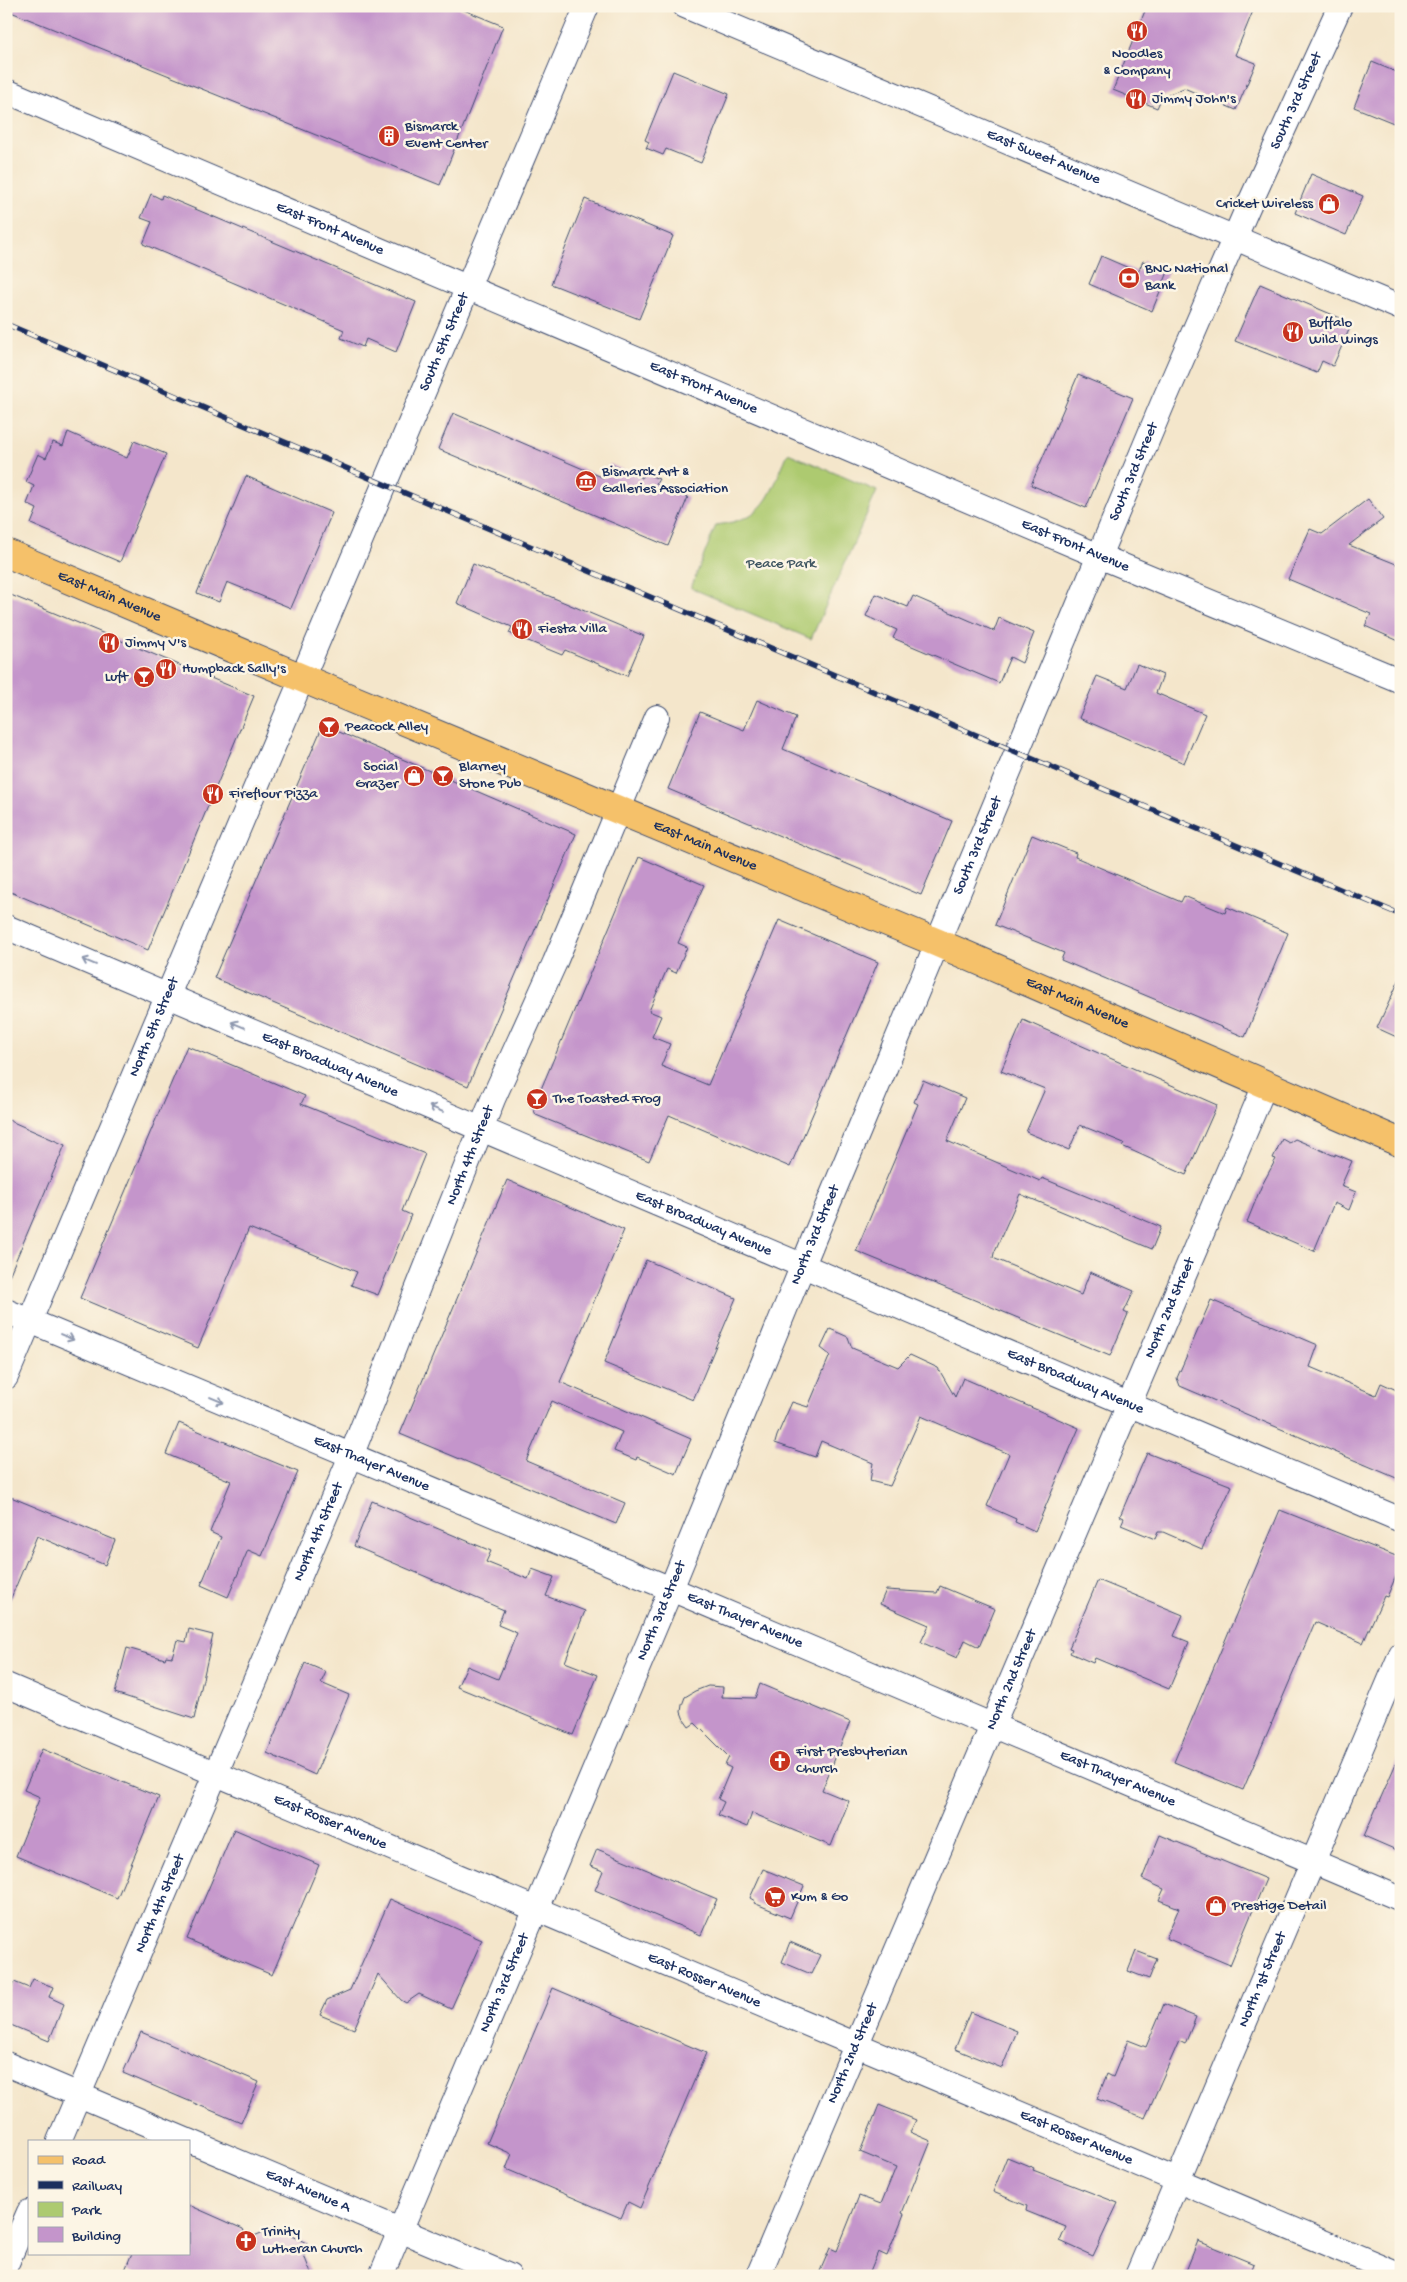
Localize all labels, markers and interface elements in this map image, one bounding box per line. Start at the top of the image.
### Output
restaurant icon: Noodles & Company [1125,19,1149,43]
place label: Noodles & Company [1103,45,1171,80]
street label: South 3rd Street [1267,48,1327,152]
restaurant icon: Jimmy John's [1124,87,1148,111]
place label: Jimmy John's [1152,90,1236,108]
place label: Bismarck Event Center [404,118,489,153]
building icon: Bismarck Event Center [377,124,401,148]
street label: East Sweet Avenue [984,125,1103,189]
shop icon: Cricket Wireless [1317,192,1341,216]
place label: Cricket Wireless [1216,195,1313,213]
street label: East Front Avenue [273,198,387,260]
place label: BNC National Bank [1144,260,1228,295]
bank icon: BNC National Bank [1117,266,1141,290]
street label: South 5th Street [416,288,474,394]
place label: Buffalo Wild Wings [1308,314,1378,349]
restaurant icon: Buffalo Wild Wings [1281,320,1305,344]
street label: East Front Avenue [647,357,760,419]
street label: South 3rd Street [1106,418,1163,524]
place label: Bismarck Art & Galleries Association [601,463,728,498]
museum icon: Bismarck Art & Galleries Association [574,469,598,493]
street label: East Front Avenue [1018,515,1132,577]
park label: Peace Park [745,555,817,573]
street label: East Main Avenue [55,567,164,627]
restaurant icon: Fiesta Villa [510,617,534,641]
place label: Fiesta Villa [537,620,607,638]
restaurant icon: Jimmy V's [97,631,121,655]
place label: Jimmy V's [125,634,187,652]
restaurant icon: Humpback Sally's [154,657,178,681]
place label: Humpback Sally's [182,660,286,678]
bar icon: Luft [132,665,156,689]
place label: Luft [105,668,130,686]
bar icon: Peacock Alley [317,715,341,739]
place label: Peacock Alley [344,718,429,736]
place label: Social Grazer [355,758,400,793]
place label: Blarney Stone Pub [458,758,522,793]
shop icon: Social Grazer [402,764,426,788]
bar icon: Blarney Stone Pub [431,764,455,788]
restaurant icon: Fireflour Pizza [201,782,225,806]
place label: Fireflour Pizza [228,785,318,803]
street label: South 3rd Street [949,792,1007,898]
street label: East Main Avenue [650,816,760,876]
one-way arrow [82,956,97,966]
street label: North 5th Street [125,973,184,1080]
street label: East Main Avenue [1023,973,1132,1033]
one-way arrow [231,1020,246,1030]
street label: East Broadway Avenue [259,1028,401,1102]
bar icon: The Toasted Frog [525,1087,549,1111]
place label: The Toasted Frog [552,1090,661,1108]
street label: North 4th Street [443,1101,499,1208]
one-way arrow [429,1104,444,1114]
street label: North 3rd Street [787,1181,845,1288]
street label: East Broadway Avenue [632,1187,775,1261]
street label: North 2nd Street [1141,1253,1200,1361]
one-way arrow [59,1332,74,1342]
street label: East Broadway Avenue [1004,1345,1147,1419]
one-way arrow [209,1395,224,1405]
street label: East Thayer Avenue [311,1431,432,1496]
street label: North 4th Street [290,1478,348,1584]
street label: North 3rd Street [633,1557,691,1663]
street label: East Thayer Avenue [684,1588,806,1653]
street label: North 2nd Street [982,1625,1042,1733]
place label: First Presbyterian Church [795,1743,907,1778]
street label: East Thayer Avenue [1057,1746,1179,1811]
church icon: First Presbyterian Church [768,1749,792,1773]
street label: East Rosser Avenue [271,1790,390,1854]
street label: North 4th Street [131,1850,190,1956]
supermarket icon: Kum & Go [763,1885,787,1909]
place label: Kum & Go [791,1888,848,1906]
shop icon: Prestige Detail [1204,1894,1228,1918]
place label: Prestige Detail [1231,1897,1327,1915]
street label: North 1st Street [1235,1927,1292,2030]
street label: North 3rd Street [476,1929,534,2035]
street label: East Rosser Avenue [645,1948,764,2012]
street label: North 2nd Street [823,1999,883,2106]
street label: East Rosser Avenue [1017,2106,1136,2170]
legend [28,2140,190,2254]
text: Road [72,2152,106,2170]
street label: East Avenue A [263,2165,354,2217]
text: Railway [72,2178,123,2196]
text: Park [71,2202,102,2220]
place label: Trinity Lutheran Church [261,2223,362,2258]
text: Building [71,2228,121,2246]
church icon: Trinity Lutheran Church [234,2229,258,2253]

